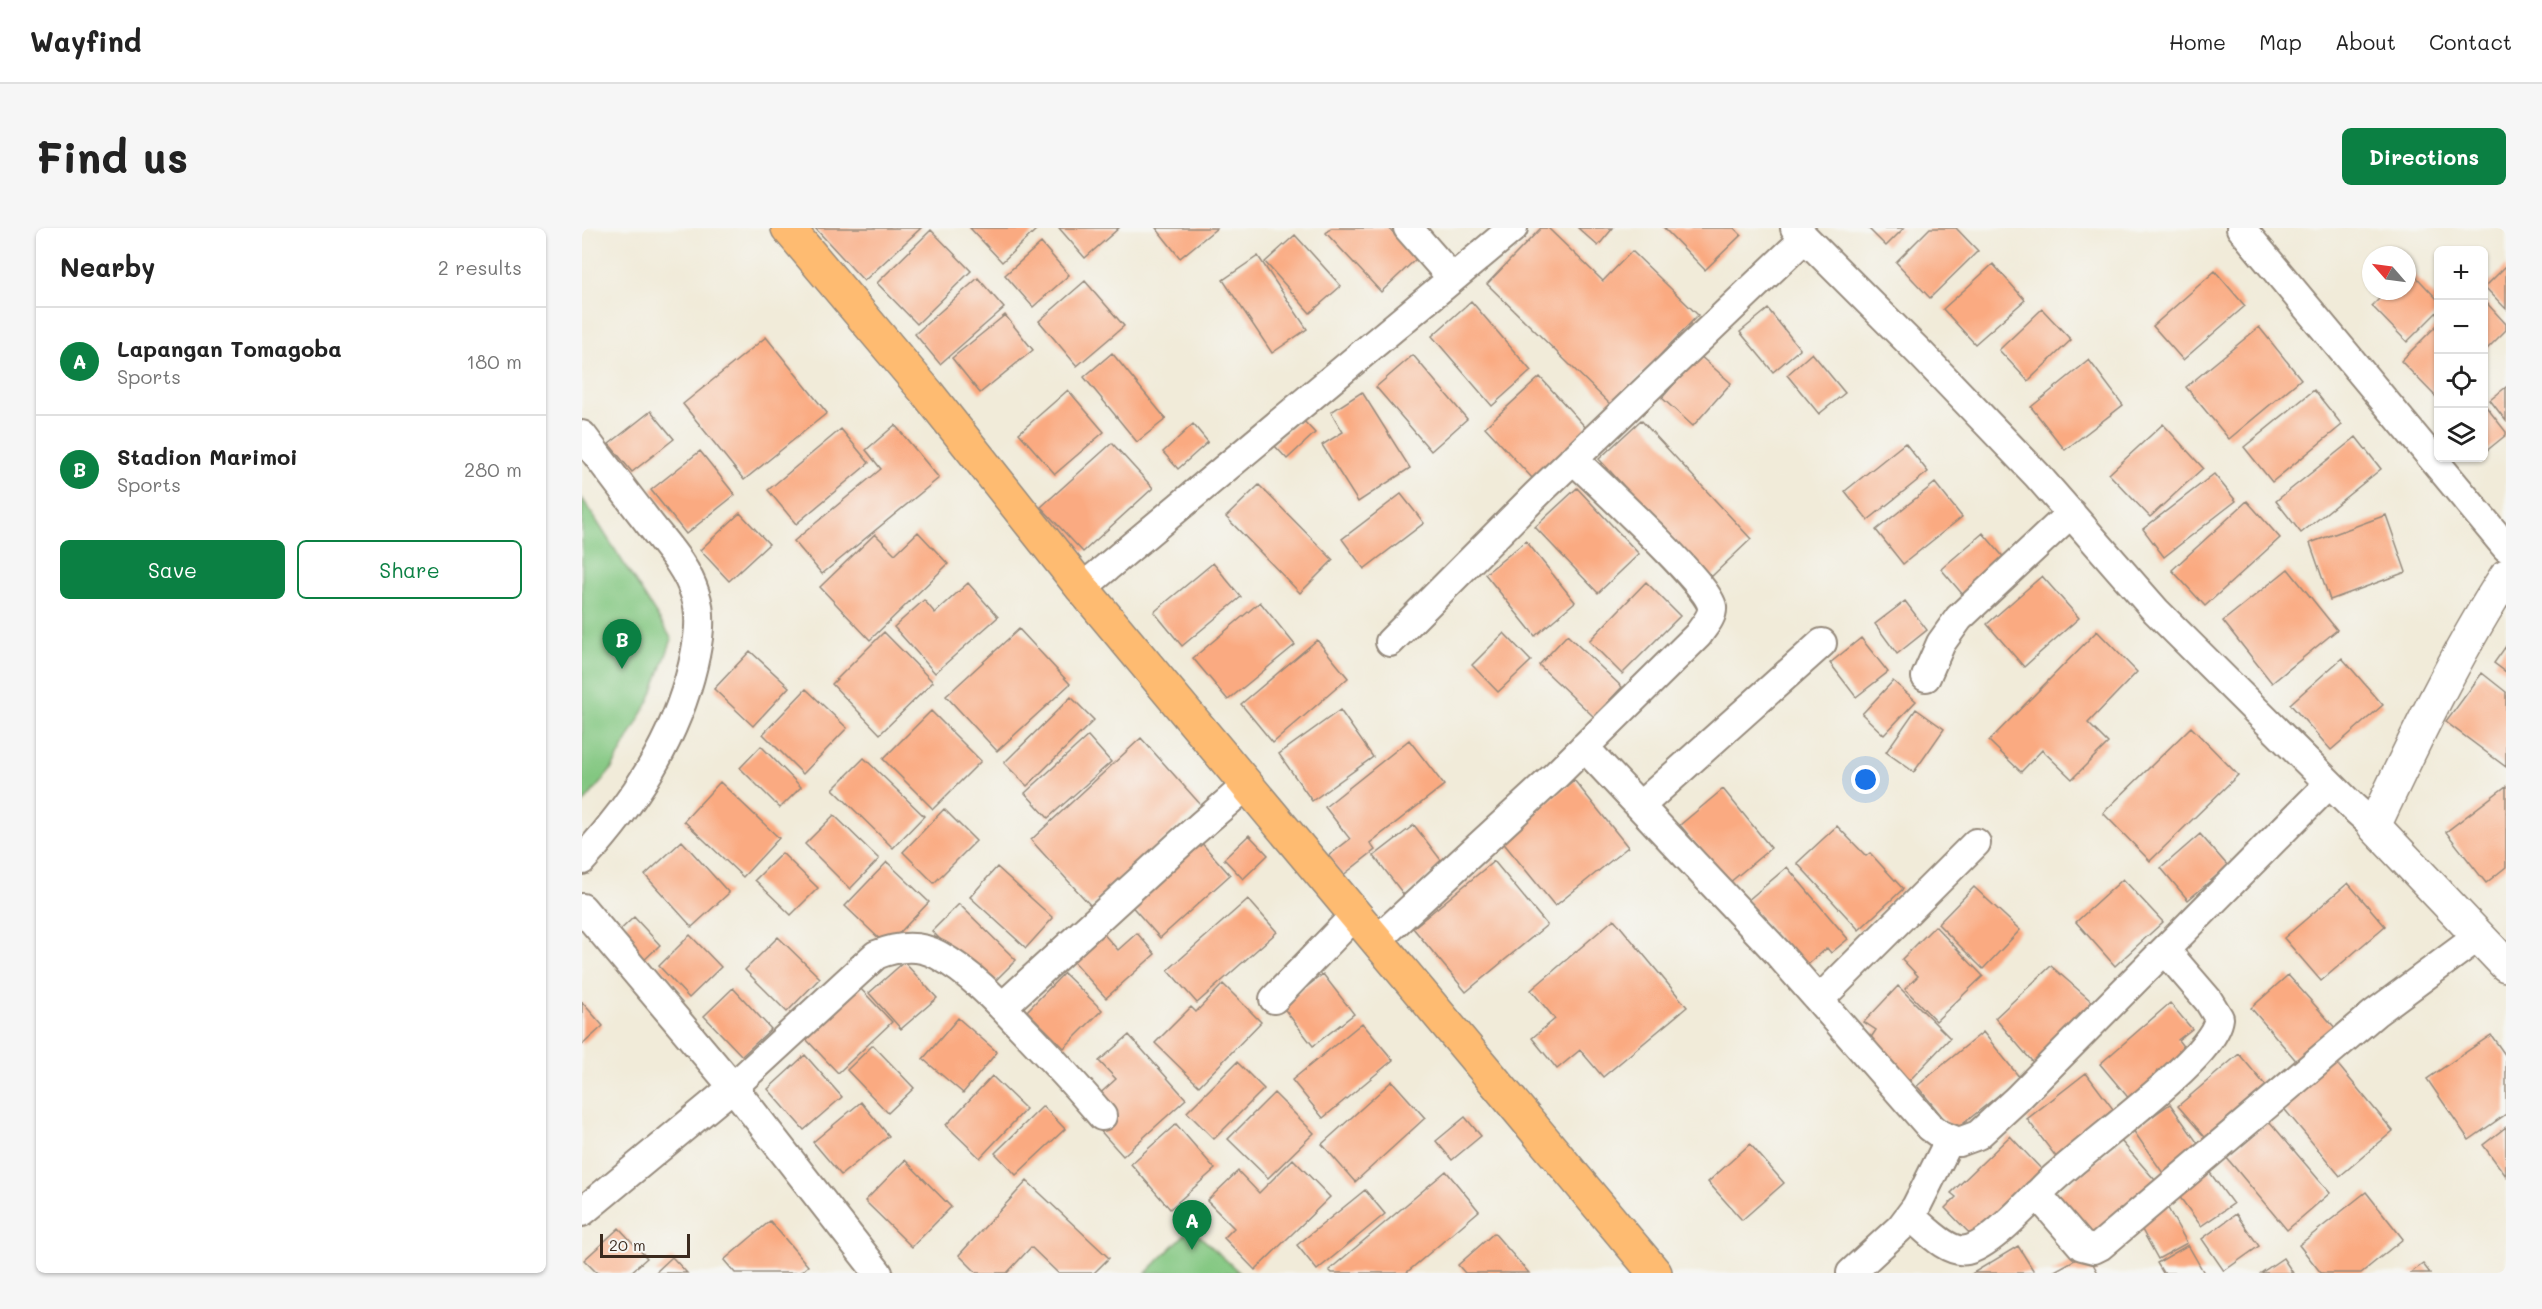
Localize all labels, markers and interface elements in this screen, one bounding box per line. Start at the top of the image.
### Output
text: Wayfind [30,23,141,59]
text: Home [2169,28,2226,55]
text: Map [2259,28,2302,55]
text: About [2335,28,2396,55]
text: Contact [2429,28,2512,55]
button: Directions [2342,128,2506,185]
text: Find us [36,129,188,184]
north arrow [2362,246,2416,300]
map controls [2434,246,2488,462]
button: + [2434,246,2488,300]
text: Nearby [60,250,155,284]
text: 2 results [438,254,522,280]
button: − [2434,300,2488,354]
text: Lapangan Tomagoba [117,334,342,363]
text: A [73,348,86,374]
text: 180 m [466,348,522,374]
button: locate [2434,354,2488,408]
text: Sports [117,363,181,389]
button: layers [2434,408,2488,462]
text: Stadion Marimoi [117,442,298,471]
text: B [73,456,86,482]
text: 280 m [464,456,522,482]
text: Sports [117,471,181,497]
button: Save [60,540,285,599]
button: Share [297,540,522,599]
pin: B [602,620,642,669]
your location [1851,765,1880,794]
pin: A [1172,1200,1212,1250]
scale bar [600,1231,690,1258]
text: 20 m [609,1234,646,1255]

